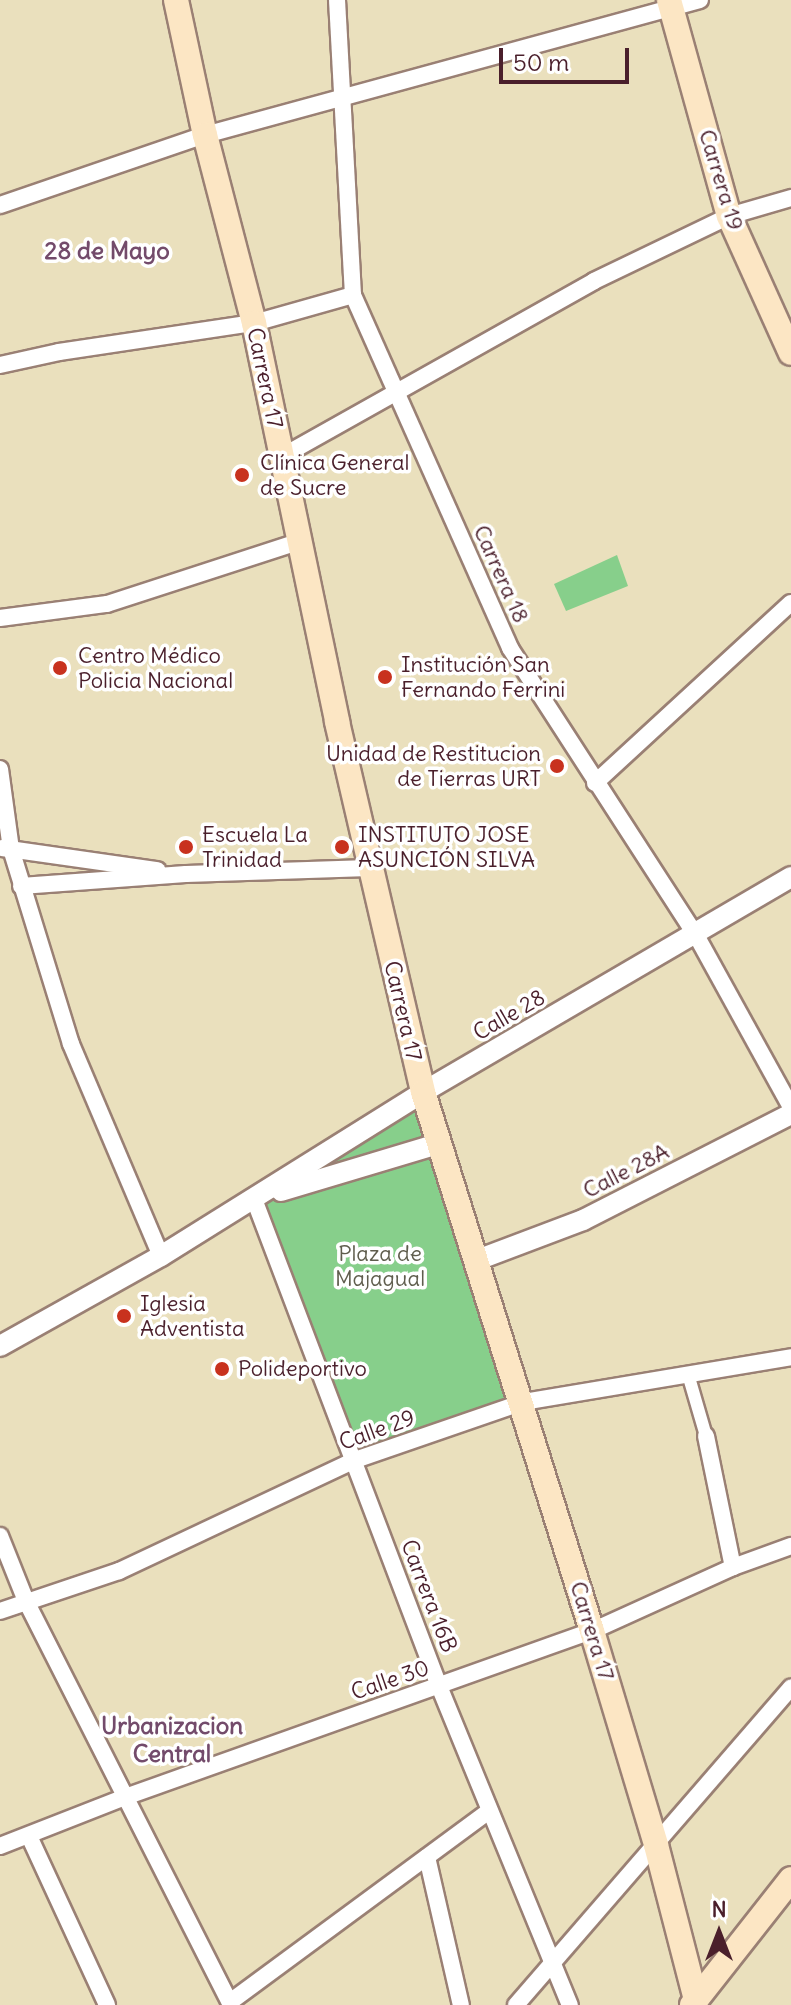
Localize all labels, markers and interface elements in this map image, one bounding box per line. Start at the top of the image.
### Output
scale bar [503,32,633,82]
text: 50 m [513,47,569,77]
street label: Carrera 19 [693,126,749,234]
district label: 28 de Mayo [44,237,170,265]
street label: Carrera 17 [241,325,289,431]
place label: Clínica General de Sucre [260,449,409,500]
marker: Clínica General de Sucre [231,464,253,486]
street label: Carrera 18 [468,521,534,627]
place label: Centro Médico Policia Nacional [78,642,233,694]
place label: Institución San Fernando Ferrini [401,651,565,702]
marker: Centro Médico Policia Nacional [49,657,71,679]
marker: Institución San Fernando Ferrini [376,668,394,686]
place label: Unidad de Restitucion de Tierras URT [326,740,541,792]
marker: Unidad de Restitucion de Tierras URT [548,757,566,775]
place label: Escuela La Trinidad [202,821,308,872]
place label: INSTITUTO JOSE ASUNCIÓN SILVA [358,821,535,872]
marker: Escuela La Trinidad [177,838,195,856]
marker: INSTITUTO JOSE ASUNCIÓN SILVA [333,838,351,856]
street label: Carrera 17 [379,958,427,1064]
street label: Calle 28 [468,984,550,1046]
street label: Calle 28A [579,1138,673,1204]
park label: Plaza de Majagual [335,1240,425,1292]
place label: Iglesia Adventista [140,1290,244,1342]
marker: Iglesia Adventista [115,1307,133,1325]
place label: Polideportivo [238,1356,367,1382]
marker: Polideportivo [213,1360,231,1378]
street label: Calle 29 [336,1404,418,1456]
street label: Carrera 16B [395,1536,463,1656]
street label: Carrera 17 [564,1578,620,1684]
street label: Calle 30 [348,1654,432,1706]
district label: Urbanizacion Central [101,1712,243,1768]
north arrow [679,1893,759,1973]
text: N [711,1895,727,1923]

